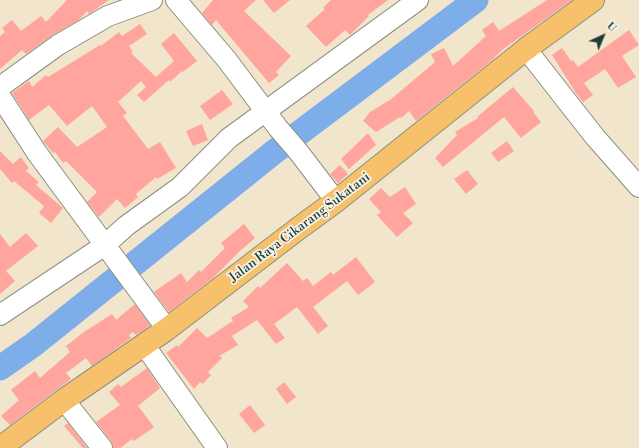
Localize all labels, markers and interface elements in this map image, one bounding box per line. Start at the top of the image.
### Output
north arrow [583,16,623,56]
text: U [603,19,619,35]
street label: Jalan Raya Cikarang Sukatani [226,170,374,286]

